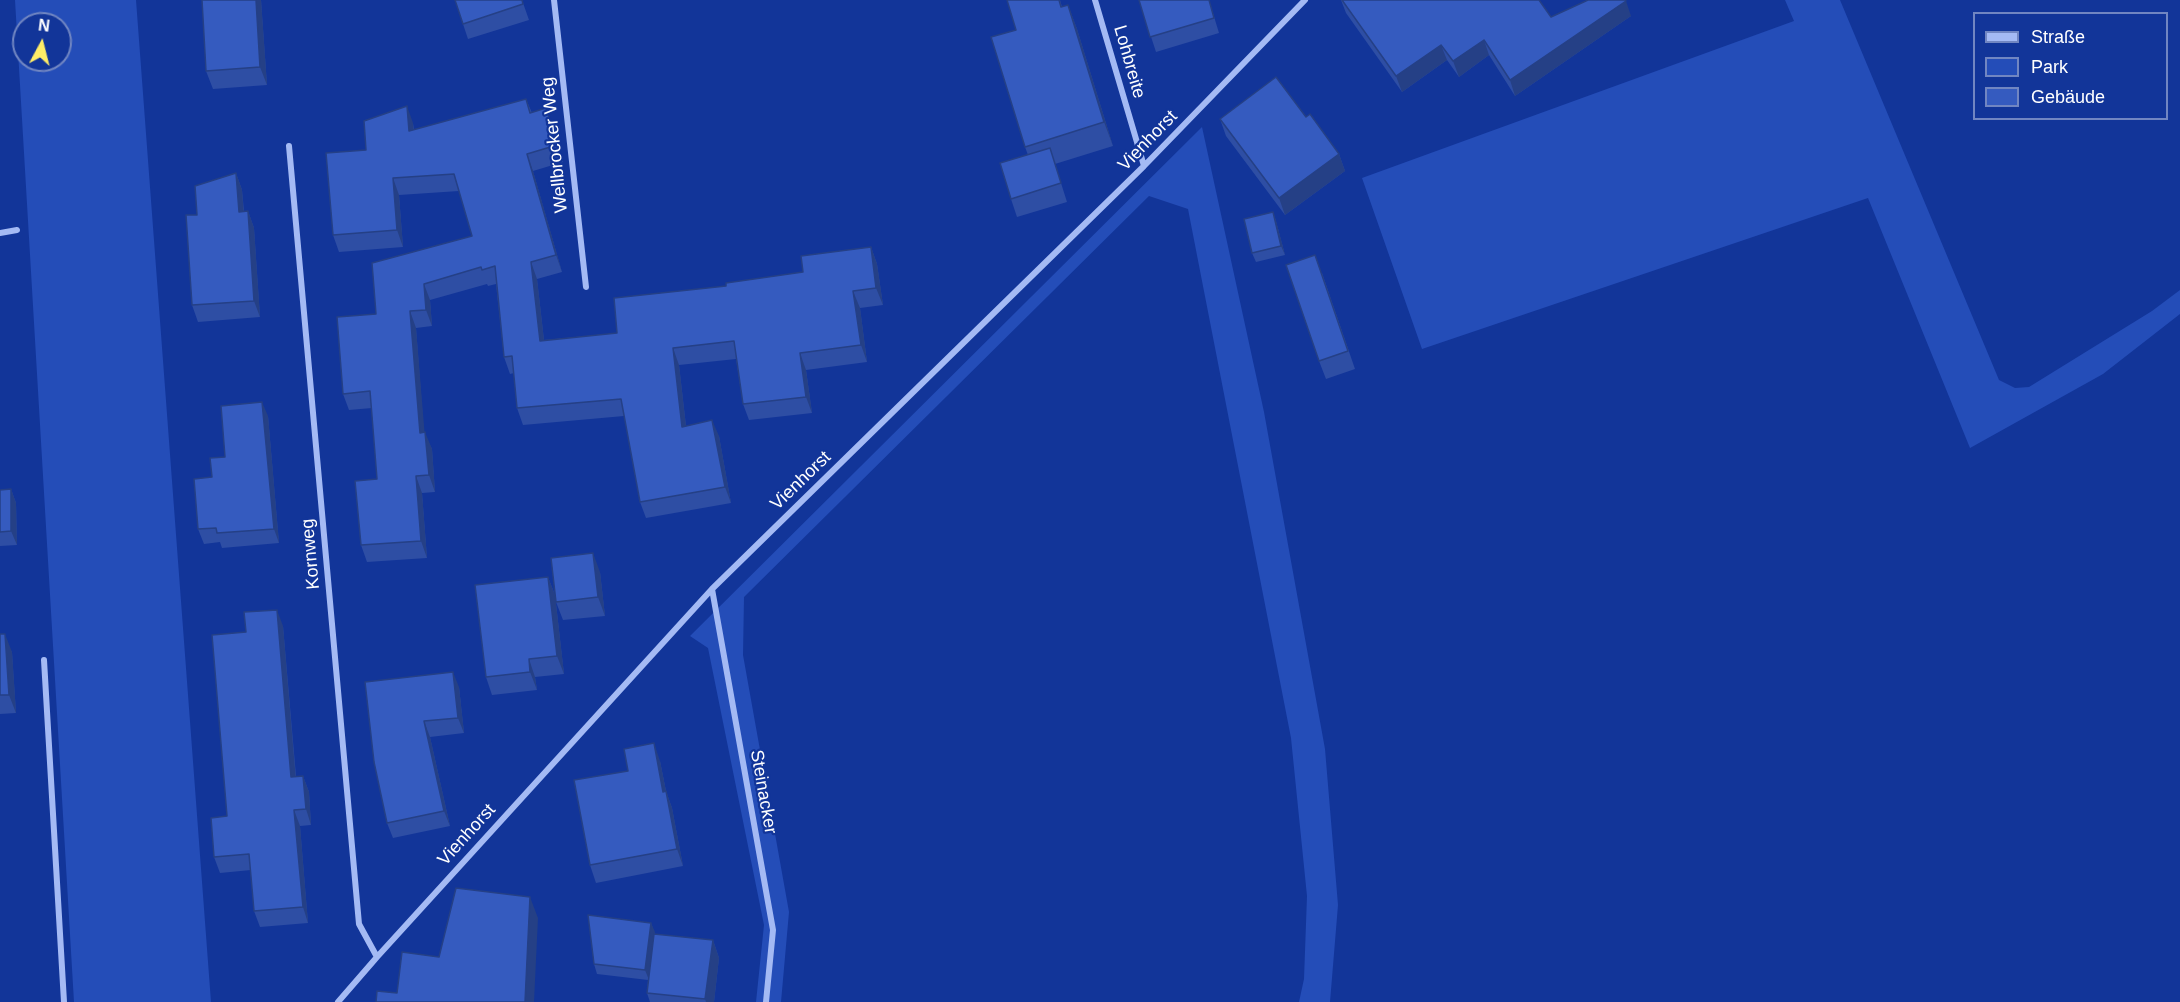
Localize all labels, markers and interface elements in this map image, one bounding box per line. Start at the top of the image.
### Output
north arrow [12,12,72,72]
legend [1973,12,2168,120]
text: N [37,16,51,35]
street label: Lohbreite [1108,23,1150,101]
text: Straße [2031,27,2085,47]
text: Park [2031,57,2068,77]
street label: Wellbrocker Weg [537,76,573,214]
text: Gebäude [2031,87,2105,107]
street label: Vienhorst [1114,106,1182,176]
street label: Vienhorst [766,447,836,515]
street label: Kornweg [297,518,325,590]
street label: Steinacker [745,748,781,836]
street label: Vienhorst [434,800,500,870]

